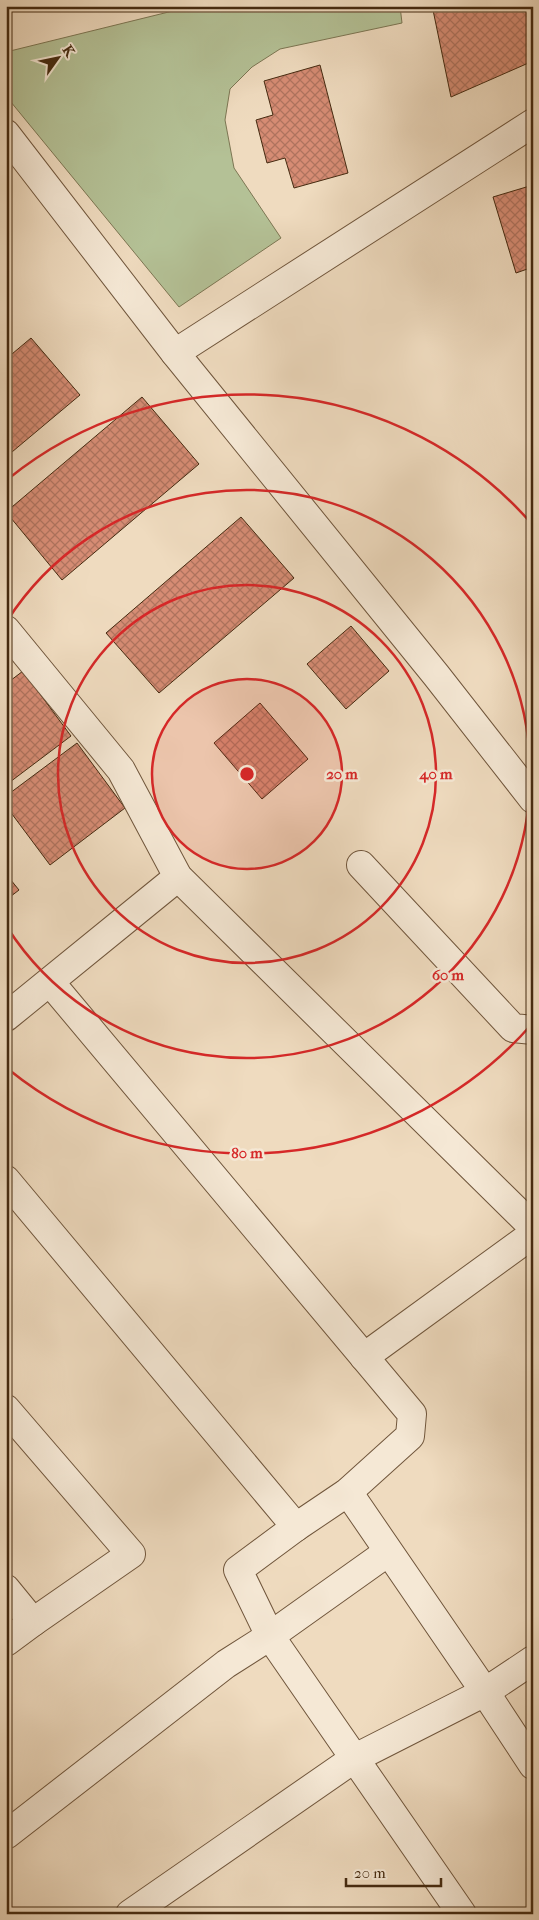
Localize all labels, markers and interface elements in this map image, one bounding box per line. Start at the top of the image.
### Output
north arrow [32,32,82,82]
text: K [59,42,79,61]
centre of rings [238,765,256,783]
text: 20 m [326,765,358,783]
text: 40 m [419,765,453,783]
text: 60 m [432,966,465,984]
text: 80 m [231,1144,263,1162]
scale bar [346,1855,442,1887]
text: 20 m [354,1864,386,1882]

